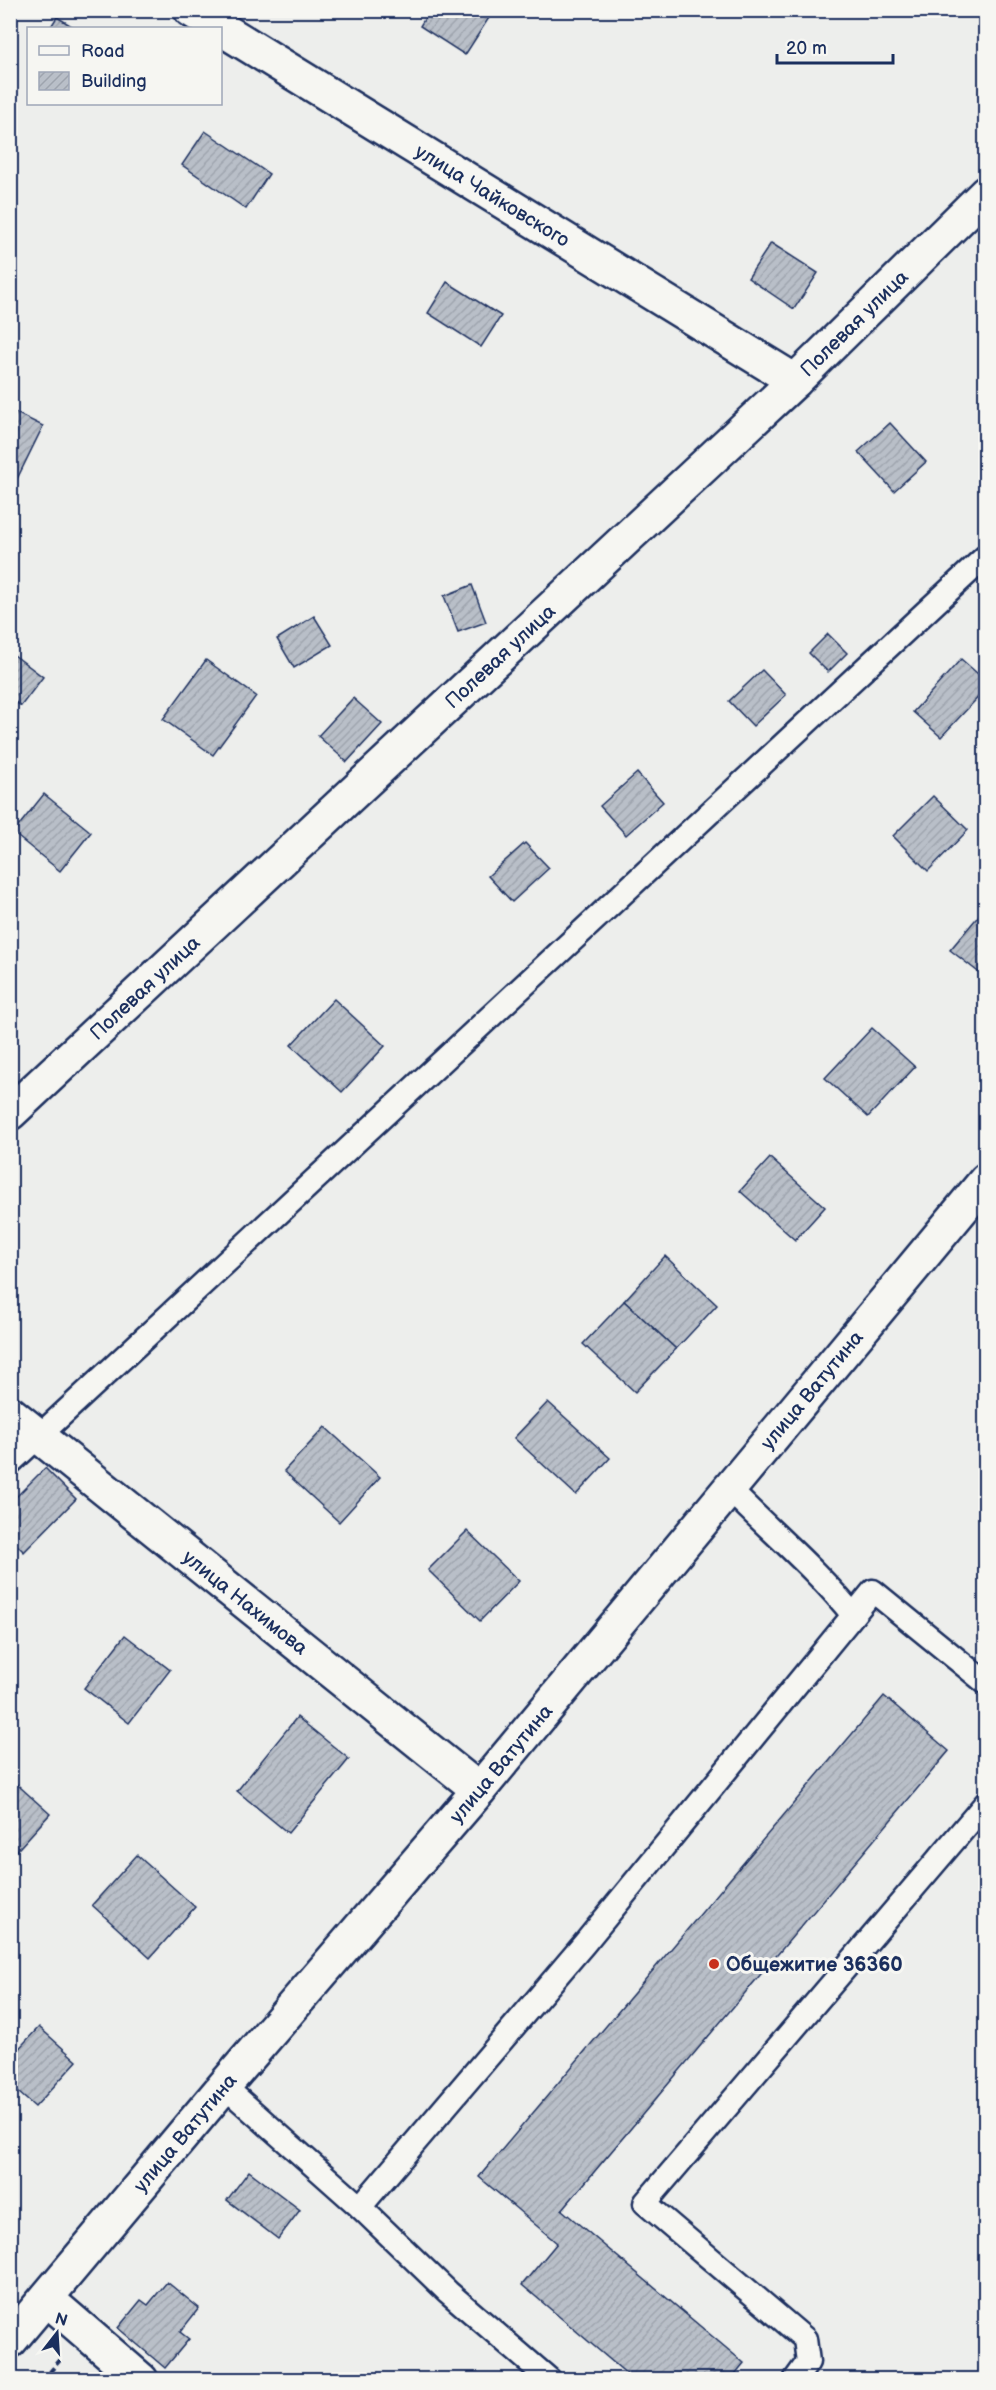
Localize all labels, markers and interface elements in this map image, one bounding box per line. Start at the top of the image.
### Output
legend [27,27,222,105]
scale bar [777,27,892,65]
text: 20 m [786,38,827,59]
text: Road [81,41,125,62]
text: Building [81,71,147,92]
street label: улица Чайковского [410,140,574,253]
street label: Полевая улица [796,265,914,382]
street label: Полевая улица [441,600,561,714]
street label: Полевая улица [85,931,205,1045]
street label: улица Ватутина [756,1326,869,1455]
street label: улица Нахимова [177,1546,312,1661]
street label: улица Ватутина [445,1700,558,1828]
place label: Общежитие 36360 [726,1953,903,1977]
marker: Общежитие 36360 [707,1957,721,1971]
street label: улица Ватутина [129,2069,242,2198]
north arrow [27,2303,87,2363]
text: N [52,2309,69,2331]

